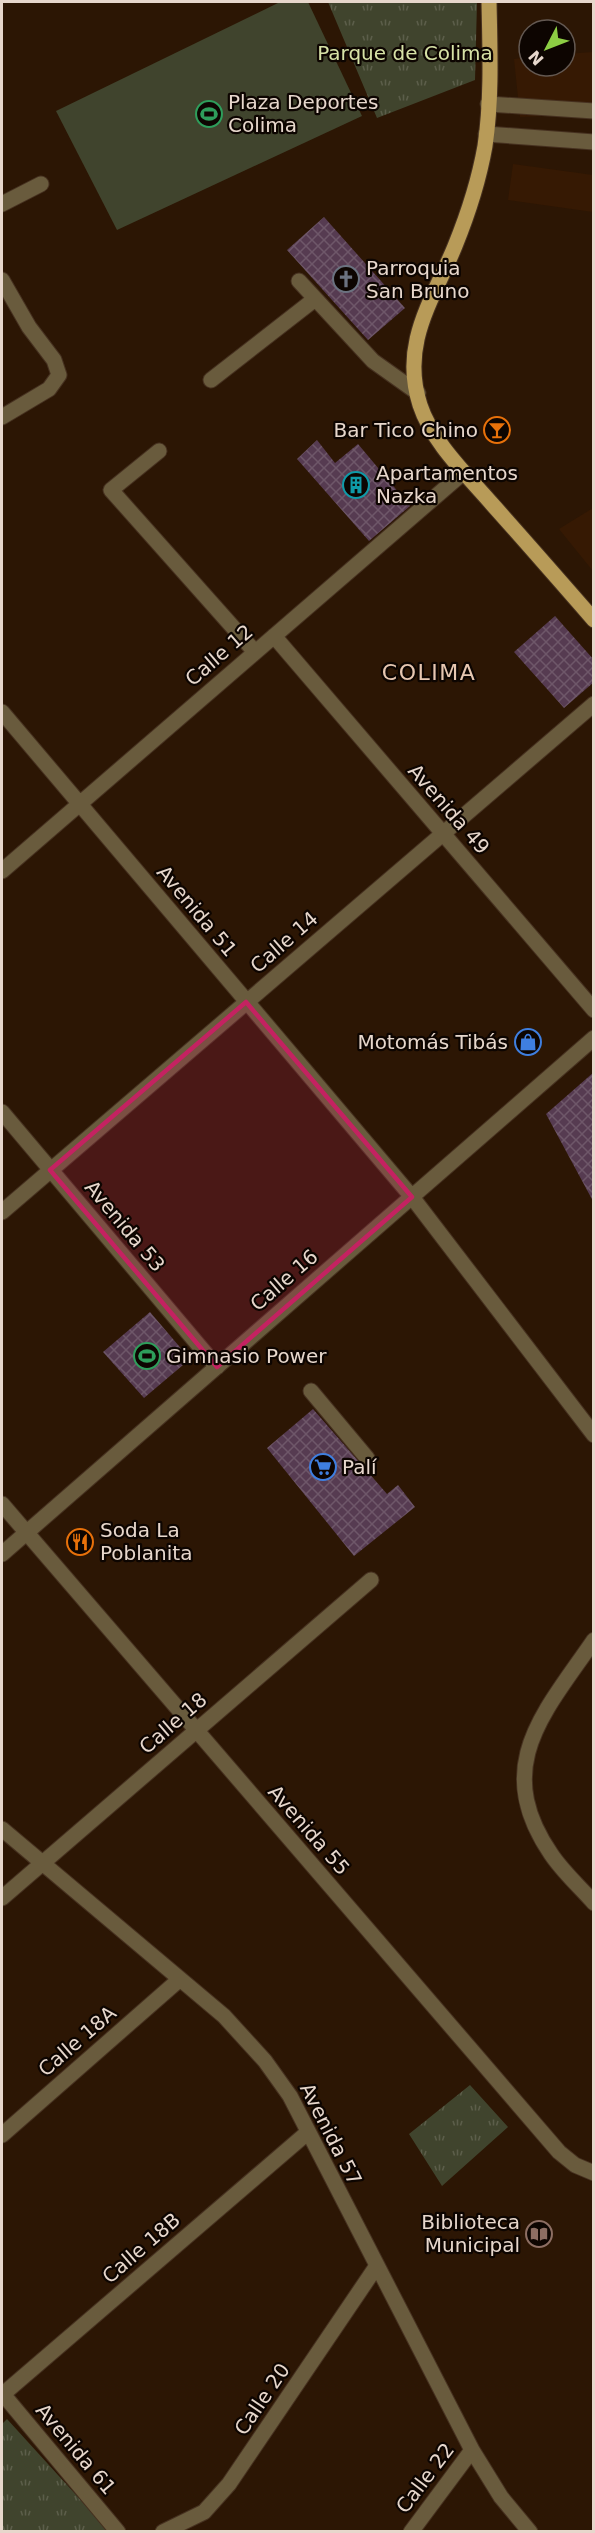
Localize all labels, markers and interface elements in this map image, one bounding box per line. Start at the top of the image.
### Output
north arrow [517,18,577,78]
park label: Parque de Colima [317,41,493,65]
text: N [525,46,548,69]
place label: Plaza Deportes Colima [228,90,378,137]
sports icon: Plaza Deportes Colima [194,99,224,129]
place label: Parroquia San Bruno [366,256,470,303]
church icon: Parroquia San Bruno [331,264,361,294]
bar icon: Bar Tico Chino [482,415,512,445]
place label: Bar Tico Chino [334,418,478,442]
place label: Apartamentos Nazka [376,461,518,508]
building icon: Apartamentos Nazka [341,470,371,500]
street label: Calle 12 [180,619,258,691]
district label: COLIMA [382,660,476,685]
street label: Avenida 49 [403,759,495,859]
street label: Avenida 51 [152,861,242,961]
street label: Calle 14 [245,906,323,978]
shop icon: Motomás Tibás [513,1027,543,1057]
place label: Motomás Tibás [357,1030,508,1054]
street label: Avenida 53 [80,1176,170,1276]
street label: Calle 16 [245,1244,323,1316]
sports icon: Gimnasio Power [132,1341,162,1371]
place label: Gimnasio Power [166,1344,327,1368]
supermarket icon: Palí [308,1452,338,1482]
place label: Palí [342,1455,378,1479]
place label: Soda La Poblanita [100,1518,192,1565]
restaurant icon: Soda La Poblanita [65,1527,95,1557]
street label: Calle 18 [134,1687,212,1759]
street label: Avenida 55 [263,1780,355,1880]
street label: Calle 18A [33,2001,121,2081]
street label: Avenida 57 [295,2079,367,2189]
street label: Calle 18B [97,2208,185,2288]
place label: Biblioteca Municipal [421,2210,520,2257]
library icon: Biblioteca Municipal [524,2219,554,2249]
street label: Calle 20 [229,2359,295,2439]
street label: Avenida 61 [31,2399,121,2499]
street label: Calle 22 [391,2438,459,2518]

